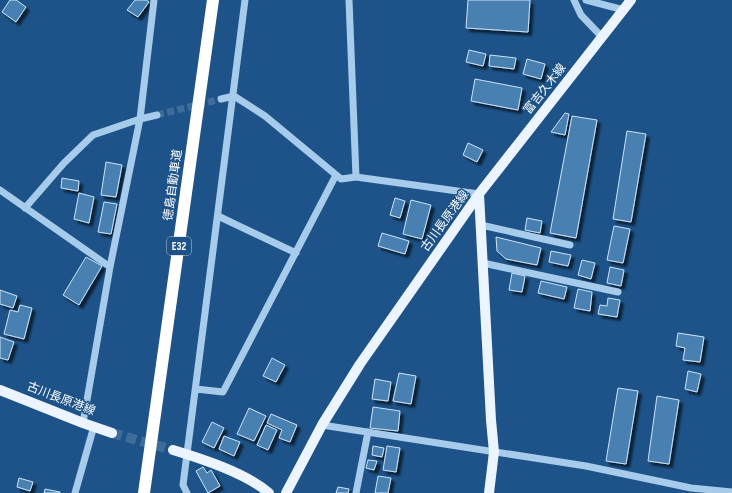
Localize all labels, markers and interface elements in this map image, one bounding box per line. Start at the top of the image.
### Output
street label: 富吉久木線 [521,61,569,117]
street label: 徳島自動車道 [161,148,185,222]
street label: 古川長原港線 [418,187,472,255]
road number: E32 [167,237,191,255]
street label: 古川長原港線 [25,379,97,419]

